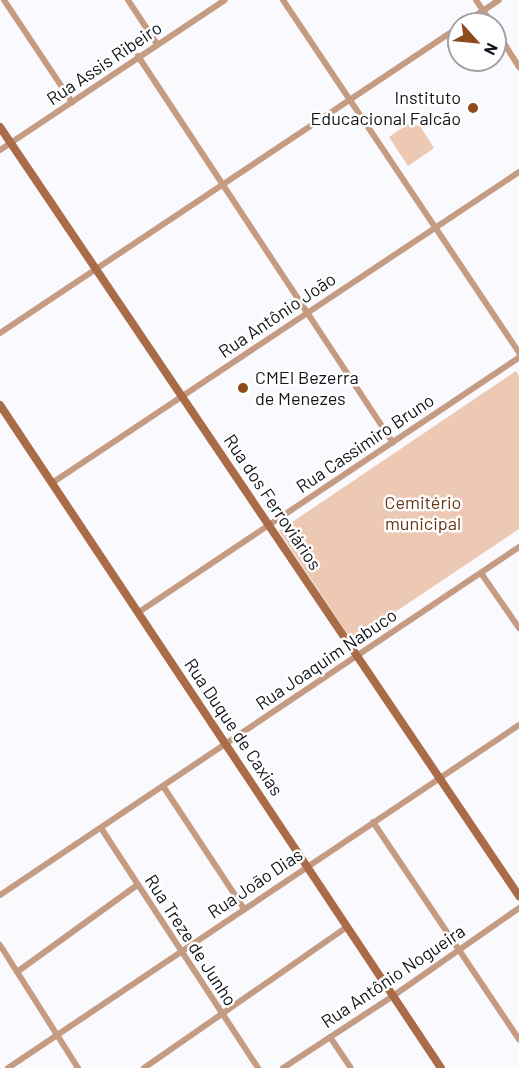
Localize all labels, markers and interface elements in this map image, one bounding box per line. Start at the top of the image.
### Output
north arrow [447,12,507,72]
street label: Rua Assis Ribeiro [42,17,166,109]
text: N [481,40,503,59]
place label: Instituto Educacional Falcão [310,87,461,130]
marker: Instituto Educacional Falcão [466,101,480,115]
street label: Rua Antônio João [214,268,340,362]
place label: CMEI Bezerra de Menezes [255,367,359,410]
marker: CMEI Bezerra de Menezes [236,381,250,395]
street label: Rua Cassimiro Bruno [292,389,438,497]
street label: Rua dos Ferroviários [220,430,326,574]
park label: Cemitério municipal [385,492,461,534]
street label: Rua Joaquim Nabuco [251,604,401,714]
street label: Rua Duque de Caxias [180,654,288,800]
street label: Rua João Dias [203,843,307,923]
street label: Rua Treze de Junho [141,870,241,1010]
street label: Rua Antônio Nogueira [317,920,469,1032]

